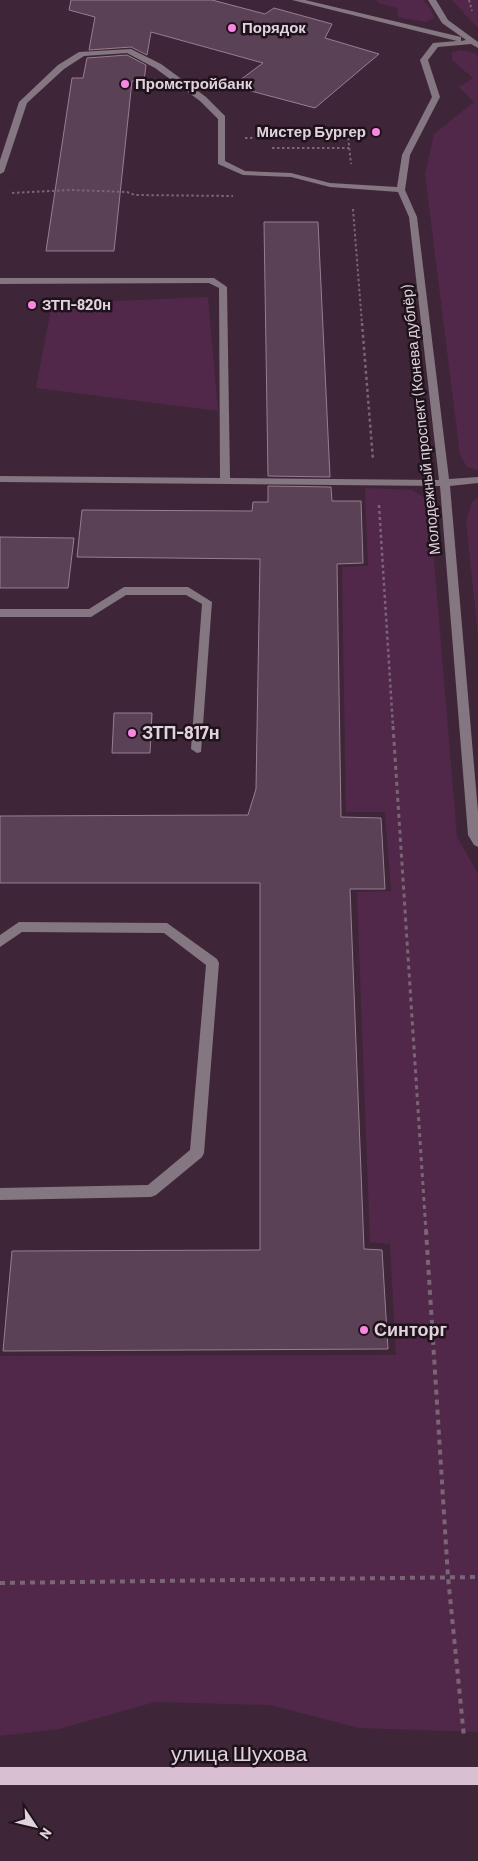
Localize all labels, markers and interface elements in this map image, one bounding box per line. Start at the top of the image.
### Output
place label: Порядок [242,18,306,36]
marker: Порядок [226,22,238,34]
place label: Промстройбанк [135,74,253,92]
marker: Промстройбанк [119,78,131,90]
place label: Мистер Бургер [256,122,366,140]
marker: Мистер Бургер [370,126,382,138]
street label: Молодежный проспект (Конева дублёр) [397,284,443,556]
place label: ЗТП-820н [42,295,111,313]
marker: ЗТП-820н [26,299,38,311]
place label: ЗТП-817н [142,721,220,743]
marker: ЗТП-817н [126,727,138,739]
place label: Синторг [374,1318,448,1340]
marker: Синторг [358,1324,370,1336]
street label: улица Шухова [171,1740,307,1765]
north arrow [10,1801,60,1851]
text: N [36,1825,56,1842]

